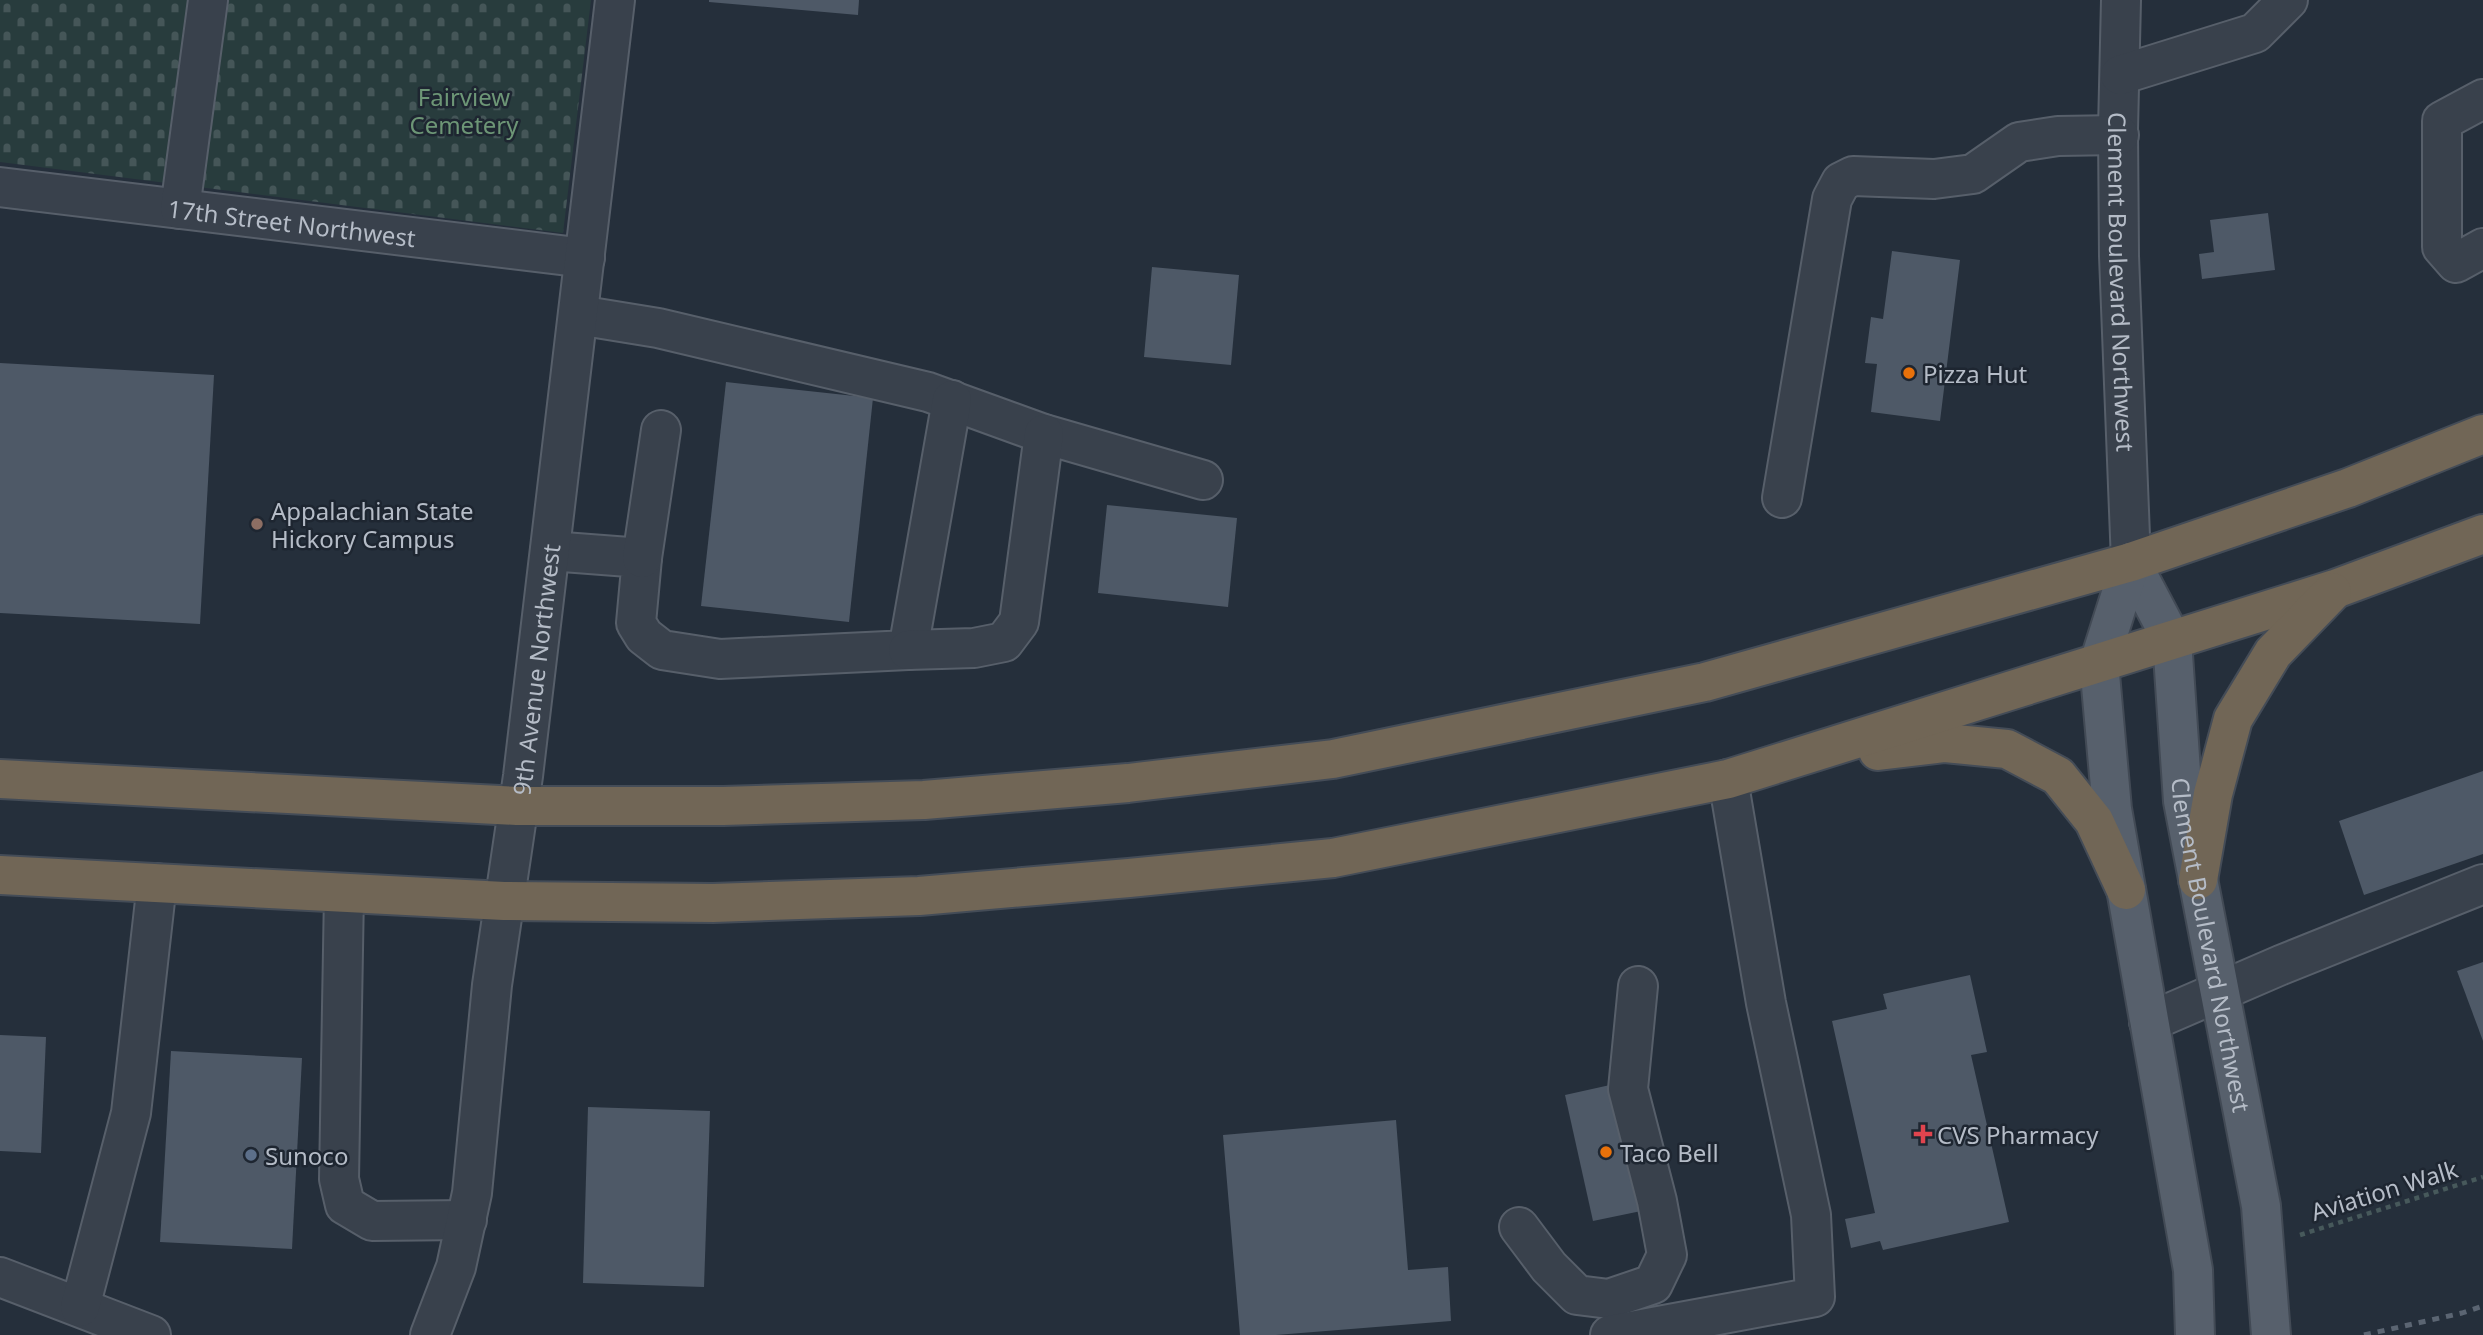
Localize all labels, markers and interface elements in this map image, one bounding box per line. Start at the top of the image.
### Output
park label: Fairview Cemetery [409,80,519,141]
street label: Clement Boulevard Northwest [2101,112,2143,453]
street label: 17th Street Northwest [166,191,418,254]
place label: Pizza Hut [1923,357,2028,390]
marker: Pizza Hut [1901,365,1917,381]
place label: Appalachian State Hickory Campus [271,494,474,555]
marker: Appalachian State Hickory Campus [249,516,265,532]
street label: 9th Avenue Northwest [504,542,567,797]
street label: Clement Boulevard Northwest [2165,776,2259,1115]
place label: CVS Pharmacy [1937,1118,2099,1151]
marker: CVS Pharmacy [1915,1126,1931,1142]
place label: Taco Bell [1620,1136,1719,1169]
place label: Sunoco [265,1139,348,1172]
marker: Taco Bell [1598,1144,1614,1160]
marker: Sunoco [243,1147,259,1163]
street label: Aviation Walk [2307,1152,2462,1228]

